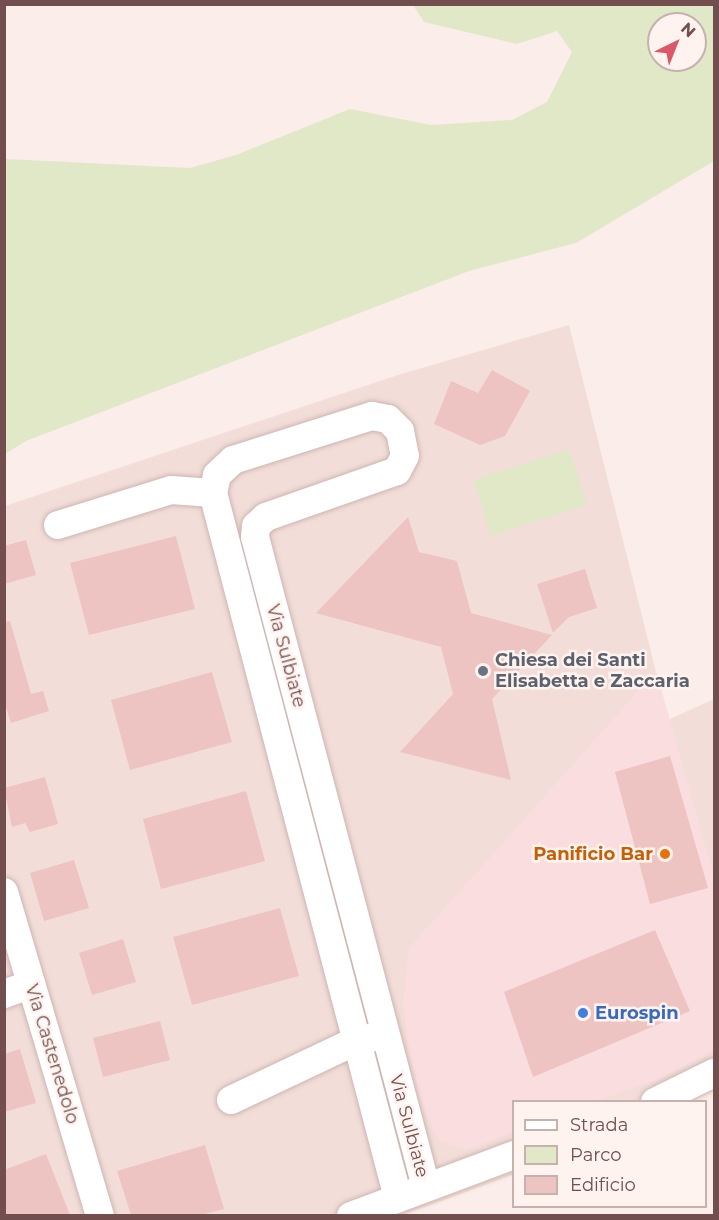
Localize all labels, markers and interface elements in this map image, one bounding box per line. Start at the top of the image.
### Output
north arrow [647,12,707,72]
text: N [677,19,699,41]
street label: Via Sulbiate [262,602,310,710]
place label: Chiesa dei Santi Elisabetta e Zaccaria [495,650,690,692]
marker: Chiesa dei Santi Elisabetta e Zaccaria [476,664,490,678]
place label: Panificio Bar [533,843,653,865]
marker: Panificio Bar [658,847,672,861]
street label: Via Castenedolo [20,982,84,1126]
place label: Eurospin [595,1002,679,1024]
marker: Eurospin [576,1006,590,1020]
street label: Via Sulbiate [385,1072,433,1180]
legend [512,1100,707,1208]
text: Strada [570,1114,628,1136]
text: Parco [570,1144,622,1166]
text: Edificio [570,1174,636,1196]

